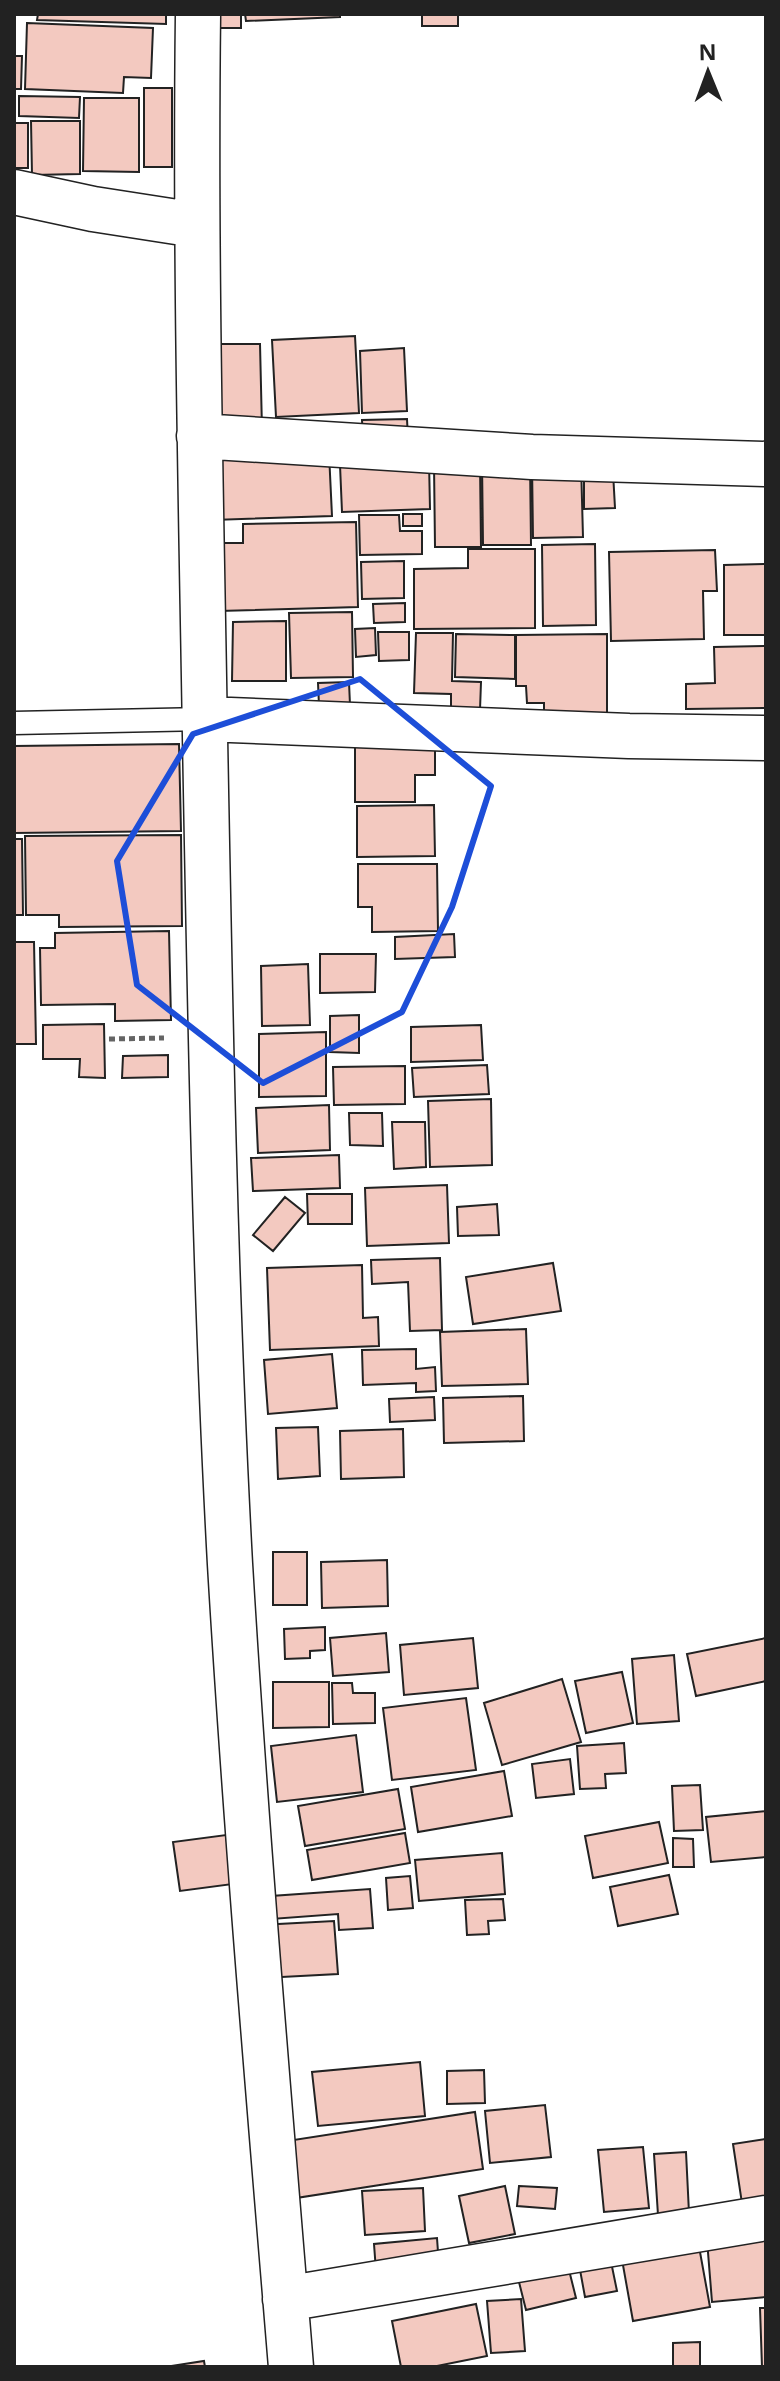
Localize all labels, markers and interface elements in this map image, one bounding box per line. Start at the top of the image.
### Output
north arrow [668,32,748,112]
text: N [698,36,717,66]

